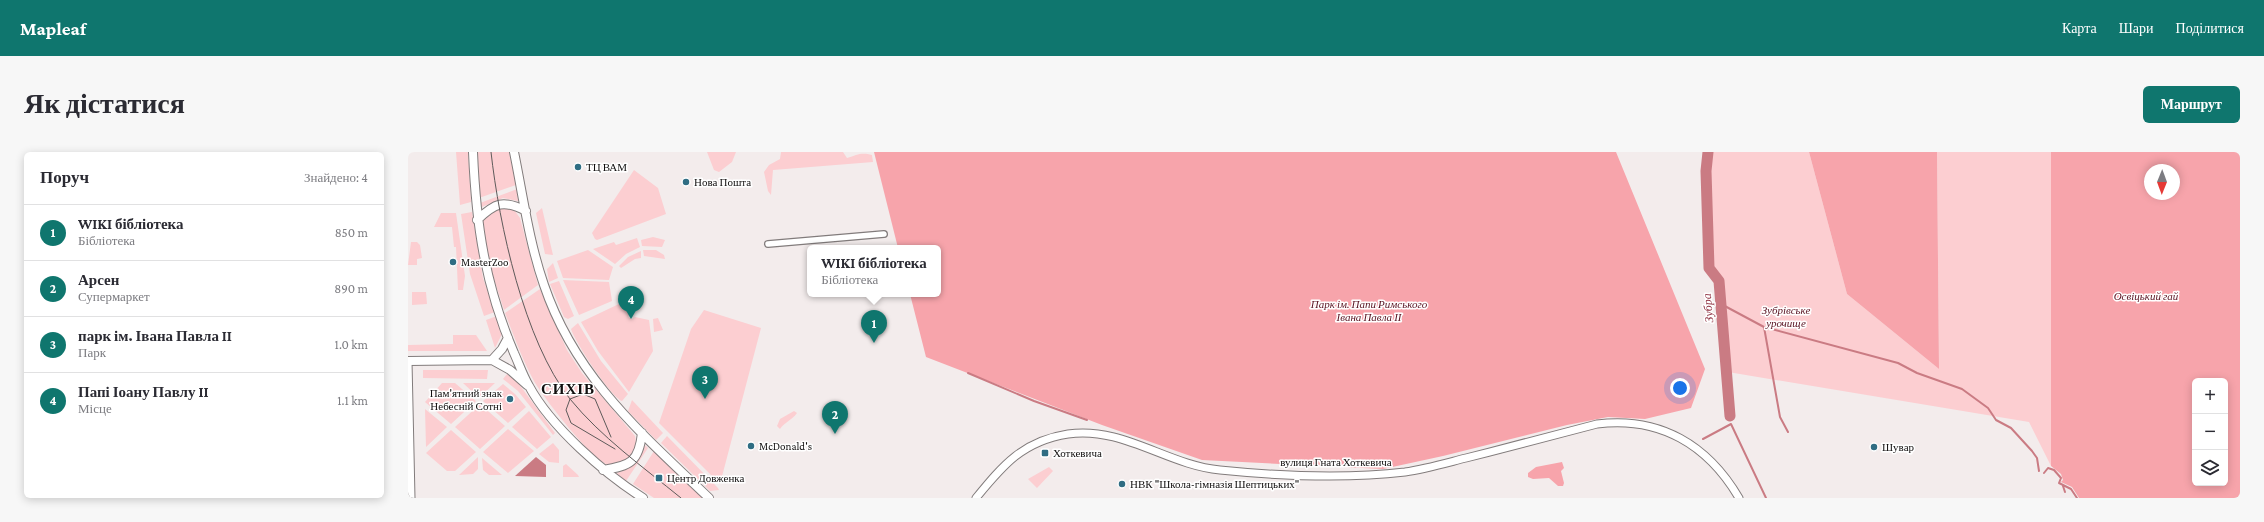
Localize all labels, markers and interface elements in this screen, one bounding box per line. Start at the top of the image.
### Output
text: Mapleaf [20,18,86,39]
text: Карта [2062,20,2097,36]
text: Шари [2119,20,2154,36]
text: Поділитися [2176,20,2244,36]
button: Маршрут [2143,86,2240,123]
text: Як дістатися [24,88,185,119]
place label: ТЦ ВАМ [586,161,627,173]
marker: ТЦ ВАМ [573,162,583,172]
north arrow [2144,164,2180,200]
text: Поруч [40,168,89,187]
text: Знайдено: 4 [304,170,368,185]
place label: Нова Пошта [694,176,751,188]
marker: Нова Пошта [681,177,691,187]
text: WIKI бібліотека [78,216,184,232]
text: 1 [51,225,55,240]
text: 850 m [335,225,368,240]
text: Бібліотека [78,233,135,248]
popup [807,245,941,297]
text: WIKI бібліотека [821,255,927,271]
place label: MasterZoo [461,256,509,268]
marker: MasterZoo [448,257,458,267]
text: Арсен [78,272,119,288]
text: Бібліотека [821,272,878,287]
text: 2 [50,281,56,296]
text: 890 m [334,281,368,296]
pin: 4 [618,286,644,319]
text: Супермаркет [78,289,150,304]
park label: Освіцький гай [2114,290,2179,302]
water label: Зубра [1700,293,1716,323]
park label: Парк ім. Папи Римського Івана Павла ІІ [1310,298,1428,323]
park label: Зубрівське урочище [1762,304,1810,329]
pin: 1 [861,310,887,343]
text: парк ім. Івана Павла II [78,328,232,344]
text: 3 [50,337,56,352]
text: 1.0 km [335,337,368,352]
text: Парк [78,345,106,360]
pin: 3 [692,366,718,399]
your location [1670,378,1690,398]
map controls [2192,378,2228,486]
button: + [2192,378,2228,414]
district label: СИХІВ [541,381,595,397]
text: Папі Іоану Павлу II [78,384,209,400]
place label: Пам'ятний знак Небесній Сотні [430,387,503,412]
text: 4 [49,393,57,408]
text: 1.1 km [337,393,368,408]
marker: Пам'ятний знак Небесній Сотні [505,394,515,404]
text: Місце [78,401,112,416]
pin: 2 [822,401,848,434]
button: − [2192,414,2228,450]
place label: McDonald's [759,440,812,452]
marker: McDonald's [746,441,756,451]
place label: Шувар [1882,441,1915,453]
marker: Шувар [1869,442,1879,452]
place label: Хоткевича [1053,447,1102,459]
marker: Хоткевича [1040,448,1050,458]
button: layers [2192,450,2228,486]
street label: вулиця Гната Хоткевича [1280,456,1392,468]
place label: Центр Довженка [667,472,744,484]
marker: Центр Довженка [654,473,664,483]
place label: НВК "Школа-гімназія Шептицьких" [1130,478,1299,490]
marker: НВК "Школа-гімназія Шептицьких" [1117,479,1127,489]

